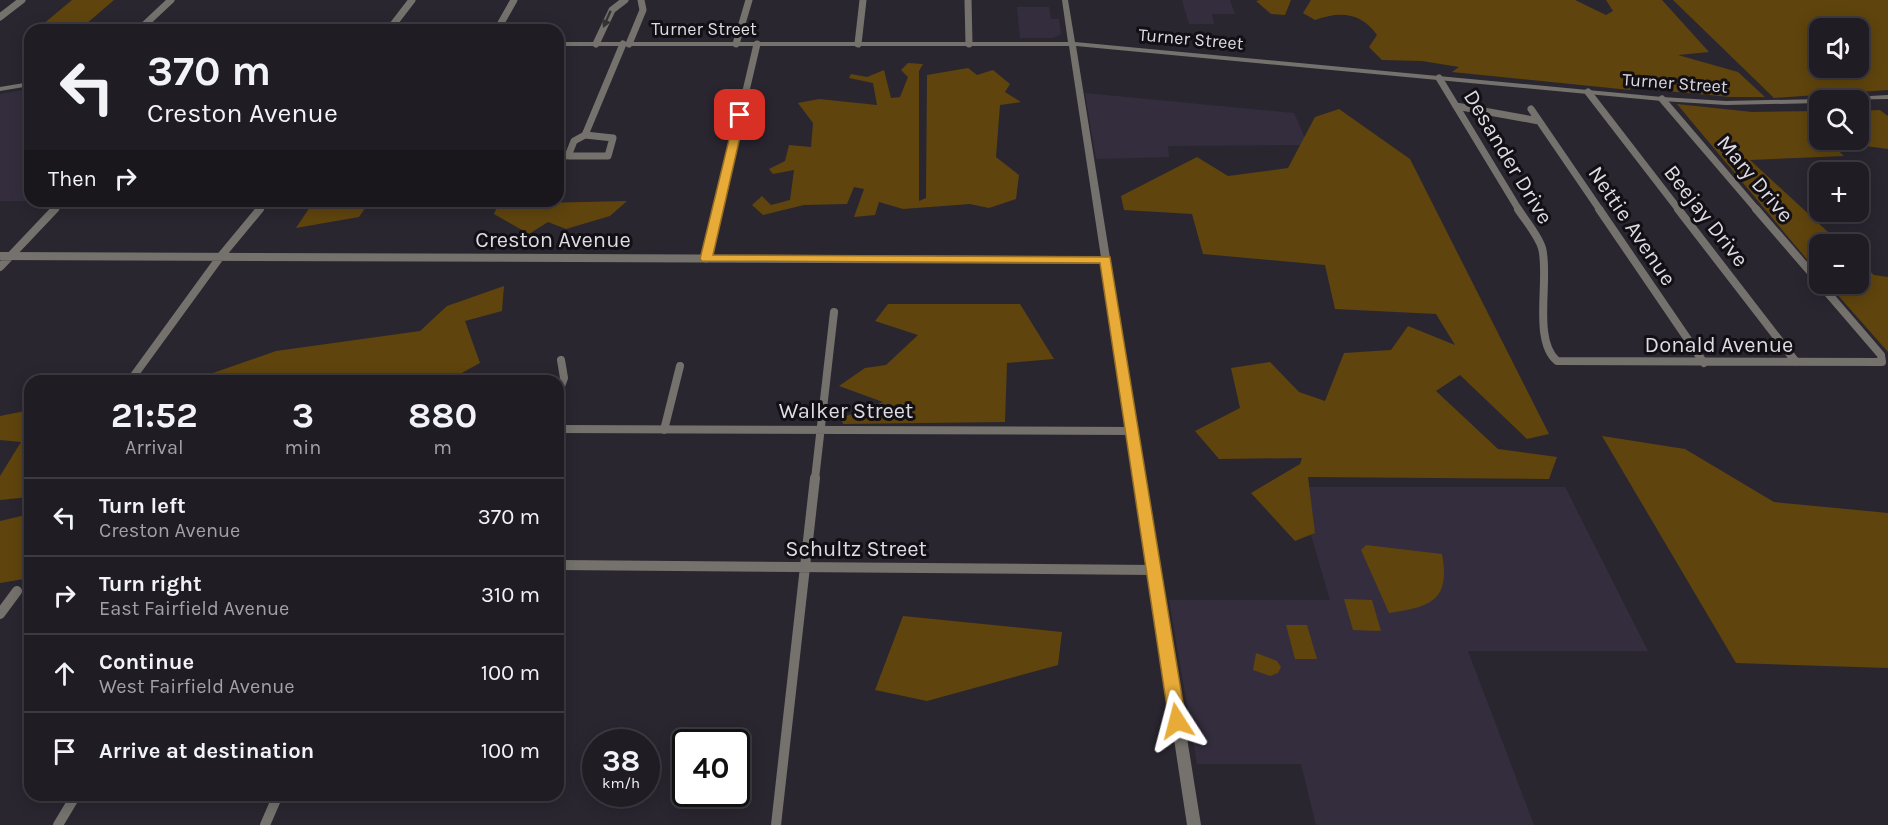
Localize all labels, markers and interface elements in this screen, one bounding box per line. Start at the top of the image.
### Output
one-way arrow [603,11,612,28]
street label: Turner Street [651,18,757,40]
map controls [1809,18,1869,294]
button: sound [1809,18,1869,78]
street label: Turner Street [1137,23,1245,55]
text: 370 m [147,46,271,96]
icon: left [48,48,126,126]
street label: Turner Street [1622,68,1729,98]
street label: Desander Drive [1458,85,1558,229]
pin [714,89,765,140]
button: search [1809,90,1869,150]
text: Creston Avenue [147,97,338,129]
icon: arrive [723,98,756,131]
street label: Mary Drive [1711,130,1799,228]
street label: Beejay Drive [1658,160,1754,272]
street label: Nettie Avenue [1583,161,1681,291]
icon: right [109,162,142,195]
button: + [1809,162,1869,222]
text: Then [48,166,97,192]
street label: Creston Avenue [475,227,631,253]
button: − [1809,234,1869,294]
street label: Donald Avenue [1645,332,1793,358]
text: 21:52 [111,394,198,436]
text: 3 [292,394,314,436]
text: 880 [408,394,477,436]
street label: Walker Street [779,398,913,424]
text: Arrival [125,436,184,459]
text: min [284,436,321,459]
text: m [433,436,452,459]
text: Turn left [99,493,186,519]
icon: left [48,501,81,534]
text: 370 m [478,504,540,530]
text: Creston Avenue [99,519,240,542]
street label: Schultz Street [785,536,927,562]
text: Turn right [99,571,202,597]
icon: right [48,579,81,612]
text: 310 m [481,582,540,608]
text: East Fairfield Avenue [99,597,289,620]
text: Continue [99,649,194,675]
icon: ahead [48,657,81,690]
text: 100 m [481,660,540,686]
text: West Fairfield Avenue [99,675,295,698]
position arrow [1145,689,1209,753]
speed limit sign: 40 [672,729,750,807]
icon: arrive [48,735,81,768]
text: Arrive at destination [99,738,314,764]
text: 100 m [481,738,540,764]
text: 38 [602,743,640,779]
text: km/h [602,774,640,792]

